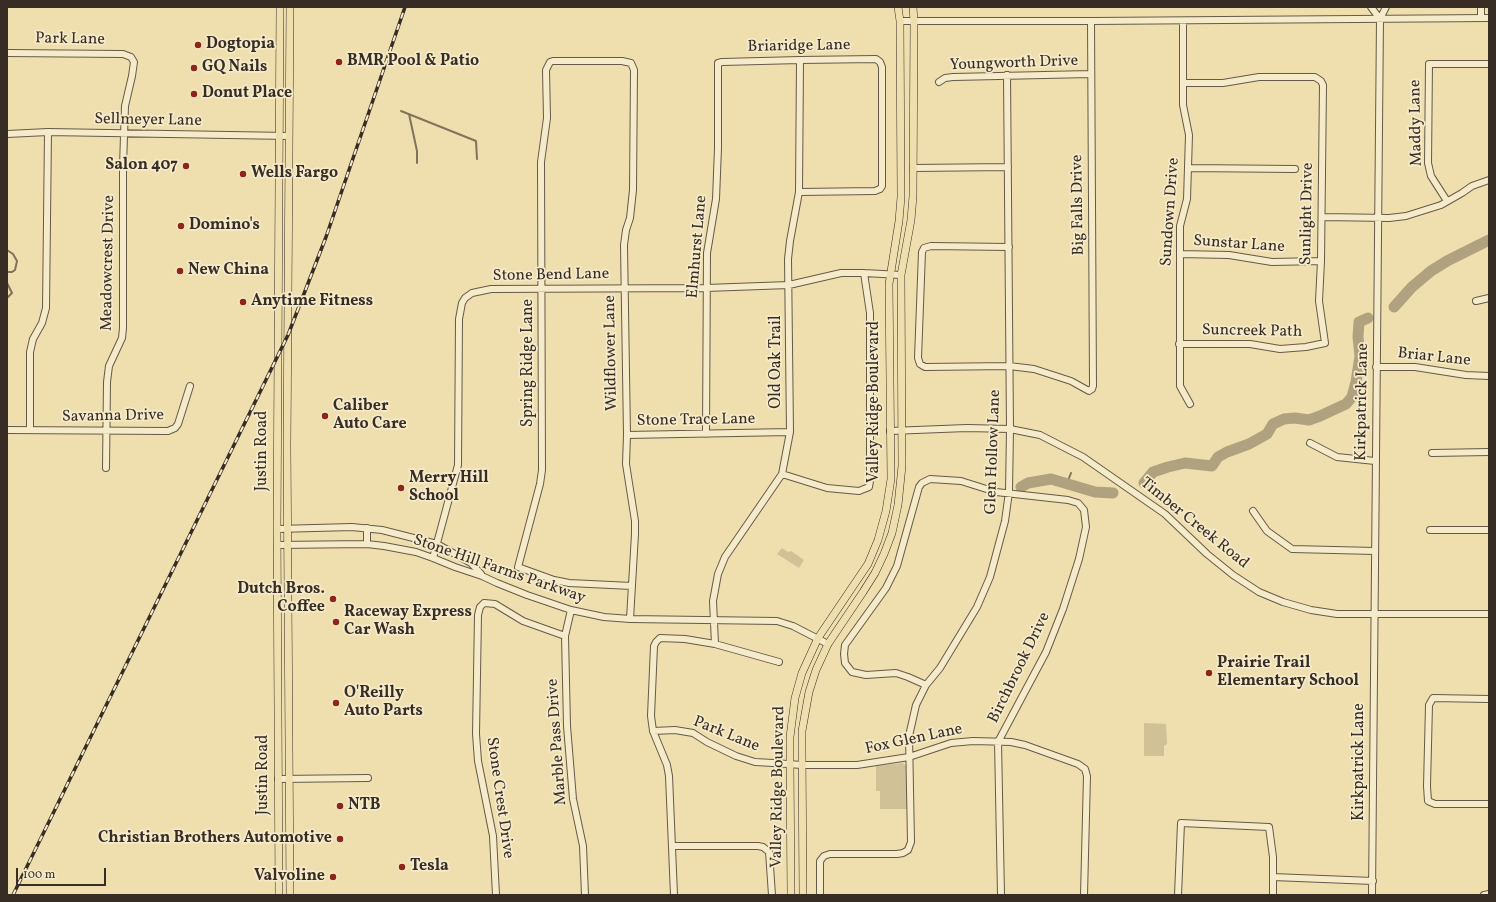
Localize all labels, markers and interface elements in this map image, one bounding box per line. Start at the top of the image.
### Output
street label: Park Lane [35,30,105,50]
place label: Dogtopia [206,35,275,55]
street label: Briaridge Lane [747,37,851,57]
marker: Dogtopia [193,40,203,50]
place label: BMR Pool & Patio [347,52,479,72]
street label: Youngworth Drive [949,52,1079,76]
marker: BMR Pool & Patio [334,57,344,67]
place label: GQ Nails [202,58,267,78]
marker: GQ Nails [189,63,199,73]
street label: Maddy Lane [1407,79,1427,167]
place label: Donut Place [202,84,292,104]
marker: Donut Place [189,89,199,99]
street label: Sellmeyer Lane [94,110,202,132]
street label: Big Falls Drive [1069,154,1089,256]
place label: Salon 407 [105,156,178,176]
street label: Sundown Drive [1158,157,1184,267]
marker: Salon 407 [181,161,191,171]
street label: Sunlight Drive [1298,163,1318,265]
place label: Wells Fargo [251,164,338,184]
marker: Wells Fargo [238,169,248,179]
street label: Meadowcrest Drive [98,195,120,331]
street label: Elmhurst Lane [684,195,712,299]
place label: Domino's [189,216,260,236]
marker: Domino's [176,221,186,231]
street label: Sunstar Lane [1193,232,1285,258]
place label: New China [188,261,269,281]
street label: Stone Bend Lane [493,265,609,287]
marker: New China [175,266,185,276]
place label: Anytime Fitness [251,292,373,312]
street label: Wildflower Lane [601,295,623,411]
marker: Anytime Fitness [238,297,248,307]
street label: Spring Ridge Lane [519,299,539,427]
street label: Old Oak Trail [767,315,787,409]
street label: Valley Ridge Boulevard [865,321,885,483]
street label: Suncreek Path [1202,322,1302,342]
street label: Kirkpatrick Lane [1352,343,1374,461]
street label: Briar Lane [1396,345,1472,371]
street label: Glen Hollow Lane [982,389,1006,515]
place label: Caliber Auto Care [333,397,407,435]
street label: Savanna Drive [62,407,164,427]
street label: Stone Trace Lane [637,410,755,432]
street label: Justin Road [253,411,273,491]
marker: Caliber Auto Care [320,411,330,421]
place label: Merry Hill School [409,469,489,507]
street label: Timber Creek Road [1136,474,1252,574]
marker: Merry Hill School [396,483,406,493]
street label: Stone Hill Farms Parkway [410,531,588,609]
place label: Dutch Bros. Coffee [237,580,325,618]
marker: Dutch Bros. Coffee [328,594,338,604]
place label: Raceway Express Car Wash [344,603,472,641]
street label: Birchbrook Drive [985,609,1055,727]
marker: Raceway Express Car Wash [331,617,341,627]
place label: Prairie Trail Elementary School [1217,654,1359,692]
marker: Prairie Trail Elementary School [1204,668,1214,678]
street label: Marble Pass Drive [544,678,572,806]
place label: O'Reilly Auto Parts [344,684,423,722]
marker: O'Reilly Auto Parts [331,698,341,708]
street label: Kirkpatrick Lane [1350,703,1370,821]
street label: Valley Ridge Boulevard [768,706,790,868]
street label: Park Lane [690,713,762,757]
street label: Fox Glen Lane [864,720,964,760]
street label: Justin Road [254,735,274,815]
street label: Stone Crest Drive [481,736,517,860]
place label: NTB [348,796,380,816]
marker: NTB [335,801,345,811]
place label: Christian Brothers Automotive [98,829,332,849]
marker: Christian Brothers Automotive [335,834,345,844]
place label: Tesla [410,857,449,877]
scale bar [18,860,108,886]
marker: Tesla [397,862,407,872]
text: 100 m [23,867,55,883]
place label: Valvoline [254,867,325,887]
marker: Valvoline [328,872,338,882]

